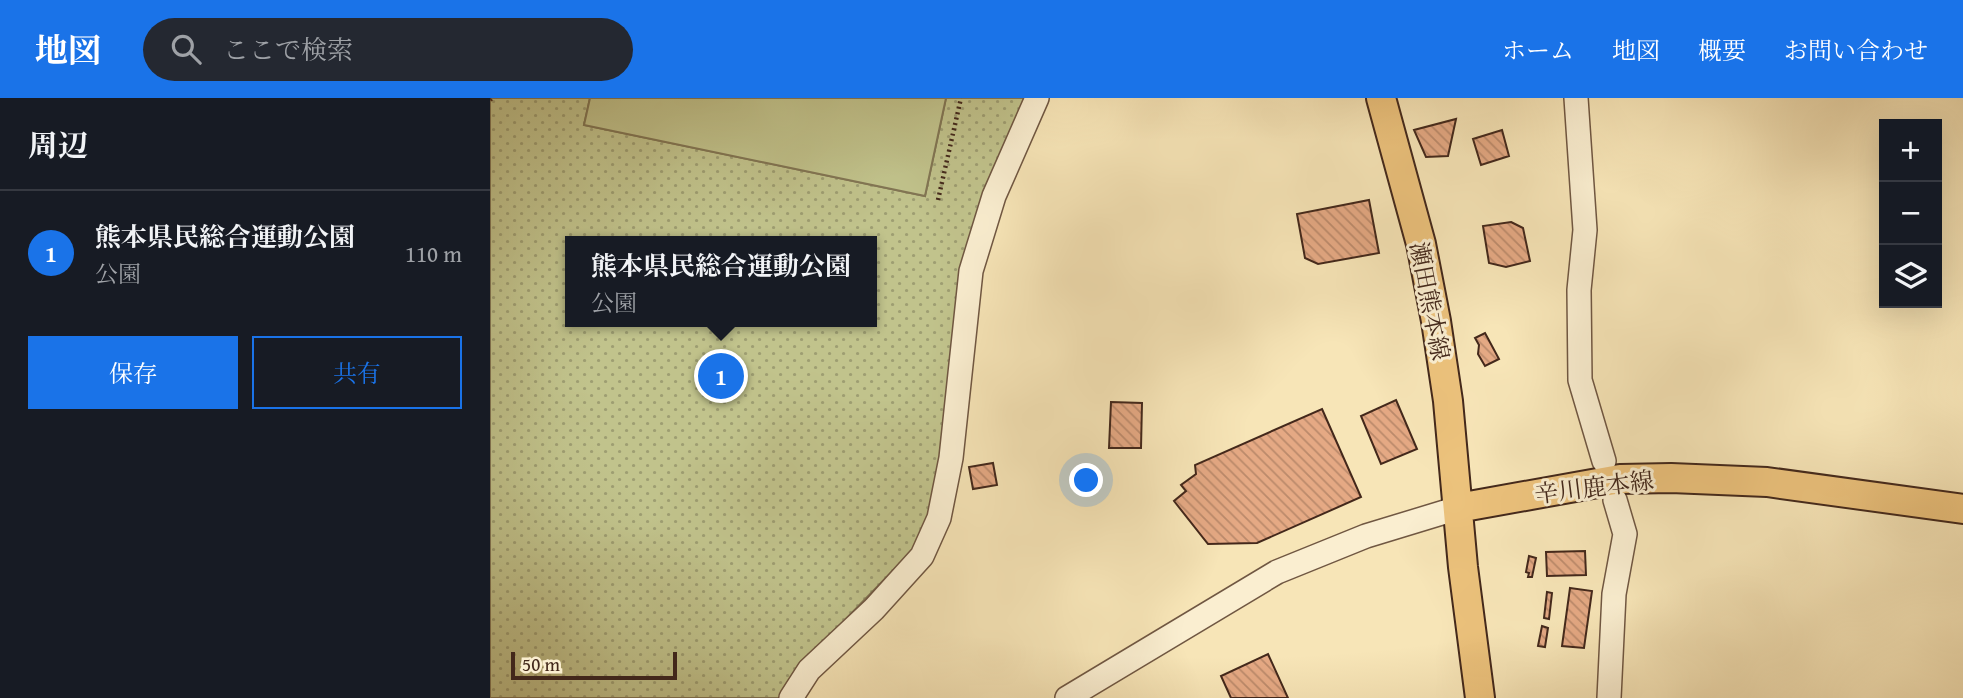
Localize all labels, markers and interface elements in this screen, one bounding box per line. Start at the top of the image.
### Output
search box [143,18,633,81]
text: 地図 [35,26,101,74]
icon: search [167,30,205,68]
text: ここで検索 [223,30,353,69]
text: ホーム [1502,33,1574,68]
text: 地図 [1612,33,1660,68]
text: 概要 [1698,33,1746,68]
text: お問い合わせ [1784,33,1928,68]
map controls [1879,119,1942,308]
button: + [1879,119,1942,182]
text: 周辺 [28,123,88,167]
button: − [1879,182,1942,245]
text: 熊本県民総合運動公園 [95,217,355,256]
popup [565,236,877,327]
text: 1 [45,237,57,270]
text: 110 m [405,237,462,270]
street label: 瀬田熊本線 [1401,239,1459,363]
button: layers [1879,245,1942,308]
text: 熊本県民総合運動公園 [591,246,851,285]
text: 公園 [95,257,141,290]
text: 公園 [591,286,637,319]
button: 保存 [28,336,238,409]
button: 共有 [252,336,462,409]
pin: 1 [698,350,744,402]
street label: 辛川鹿本線 [1532,462,1656,512]
your location [1069,463,1103,497]
scale bar [511,649,677,681]
text: 50 m [522,650,560,678]

